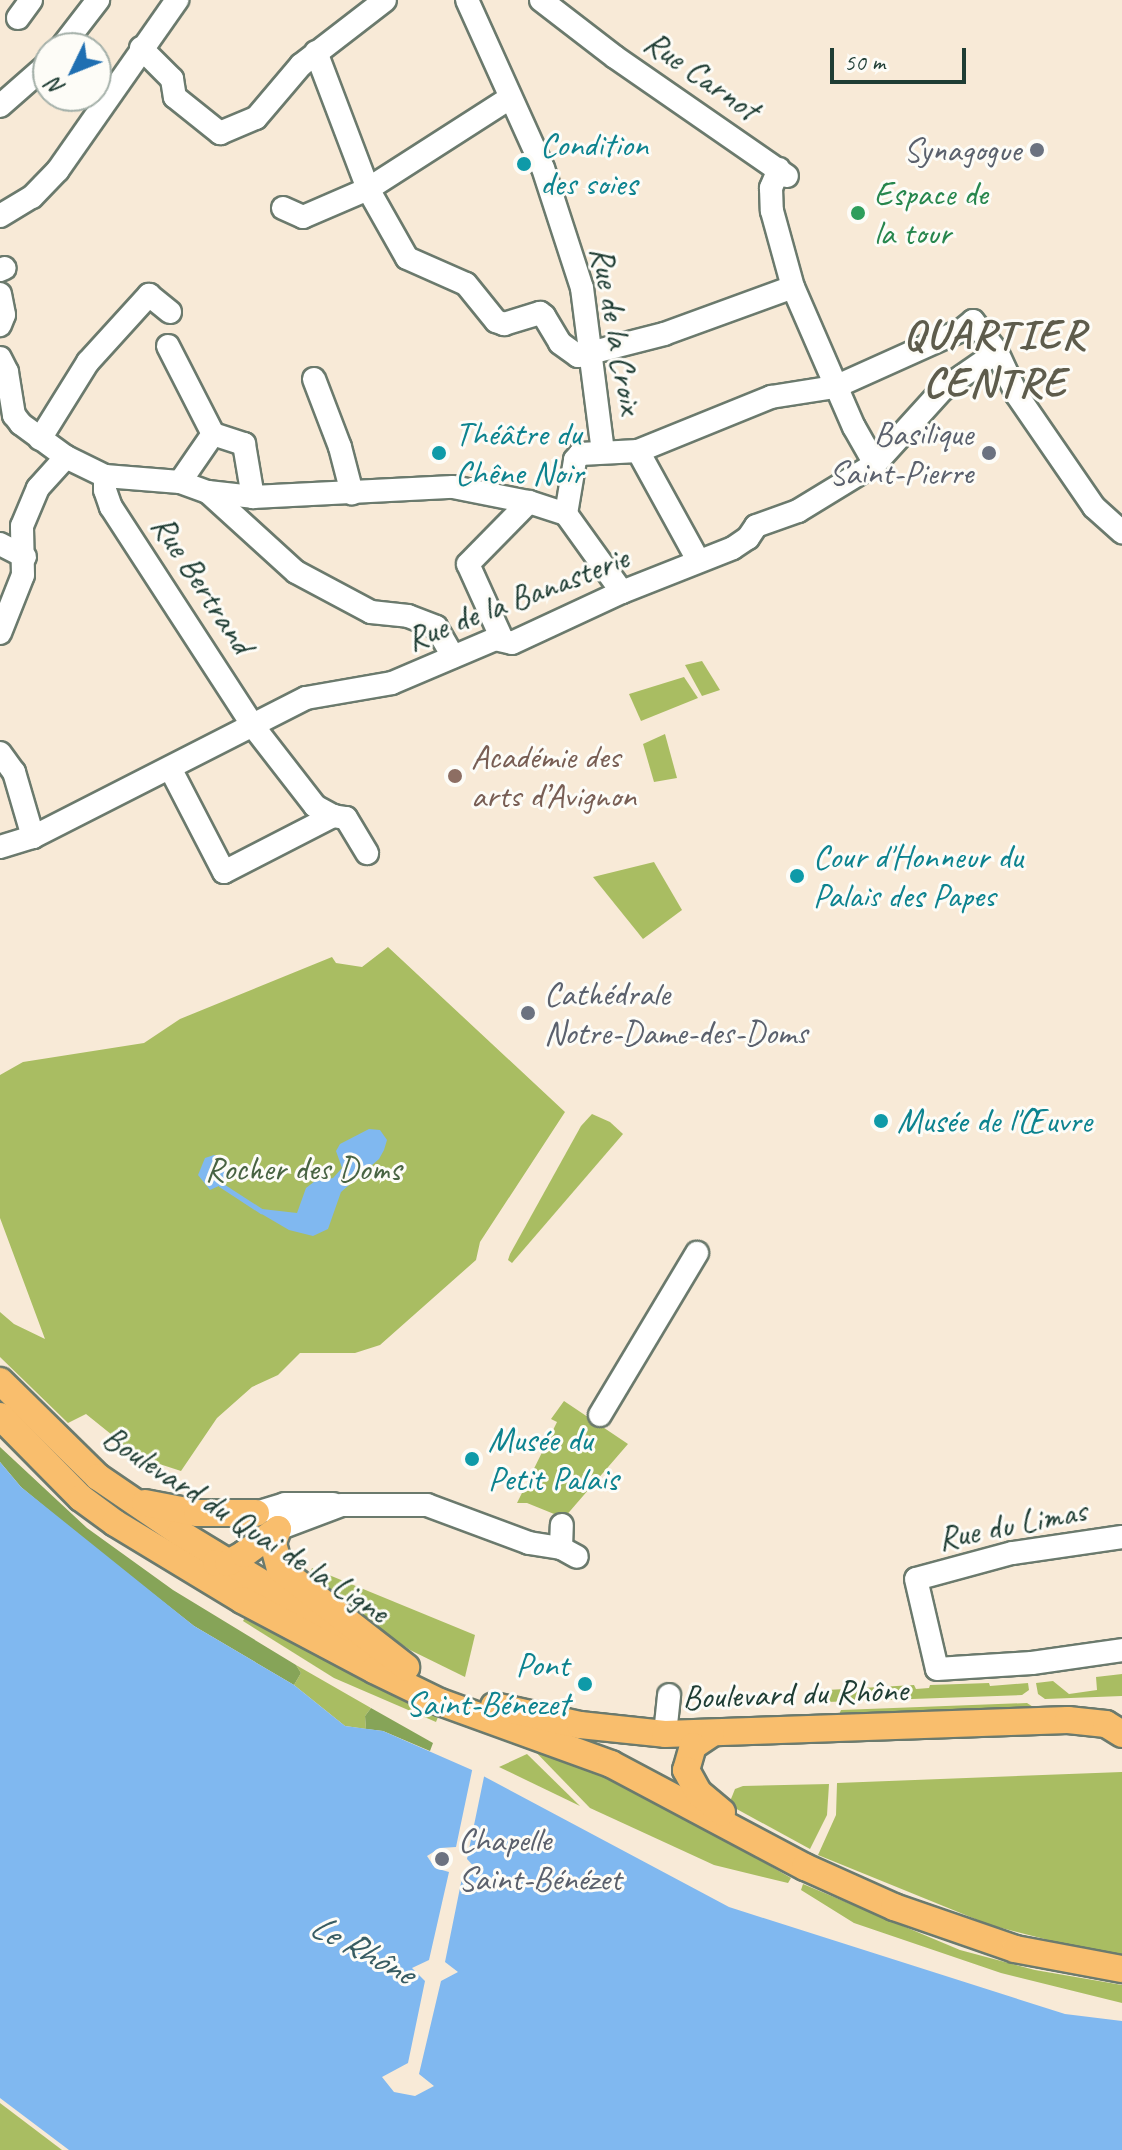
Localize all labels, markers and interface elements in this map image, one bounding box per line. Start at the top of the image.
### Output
street label: Rue Carnot [637,21,767,129]
north arrow [32,32,112,112]
scale bar [834,32,970,82]
text: 50 m [844,47,885,77]
text: N [41,72,71,102]
place label: Condition des soies [540,124,648,204]
place label: Synagogue [903,130,1021,170]
marker: Synagogue [1028,141,1046,159]
marker: Condition des soies [515,155,533,173]
place label: Espace de la tour [874,173,988,252]
marker: Espace de la tour [849,204,867,222]
street label: Rue de la Croix [582,243,652,417]
district label: QUARTIER CENTRE [905,310,1085,408]
place label: Théâtre du Chêne Noir [455,413,583,492]
place label: Basilique Saint-Pierre [829,413,973,492]
marker: Théâtre du Chêne Noir [430,444,448,462]
marker: Basilique Saint-Pierre [980,444,998,462]
street label: Rue Bertrand [143,508,263,660]
street label: Rue de la Banasterie [400,537,634,659]
place label: Académie des arts d’Avignon [471,736,636,816]
marker: Académie des arts d’Avignon [446,767,464,785]
place label: Cour d'Honneur du Palais des Papes [813,836,1023,916]
marker: Cour d'Honneur du Palais des Papes [788,867,806,885]
place label: Cathédrale Notre-Dame-des-Doms [544,973,807,1052]
marker: Cathédrale Notre-Dame-des-Doms [519,1004,537,1022]
place label: Musée de l'Œuvre [897,1101,1092,1141]
marker: Musée de l'Œuvre [872,1112,890,1130]
park label: Rocher des Doms [205,1149,401,1189]
street label: Boulevard du Quai de la Ligne [96,1417,396,1631]
place label: Musée du Petit Palais [488,1419,618,1498]
marker: Musée du Petit Palais [463,1450,481,1468]
street label: Rue du Limas [935,1490,1089,1558]
place label: Pont Saint-Bénezet [406,1644,569,1724]
street label: Boulevard du Rhône [682,1669,908,1717]
marker: Pont Saint-Bénezet [576,1675,594,1693]
place label: Chapelle Saint-Bénézet [458,1819,621,1898]
marker: Chapelle Saint-Bénézet [433,1850,451,1868]
water label: Le Rhône [302,1904,422,1994]

